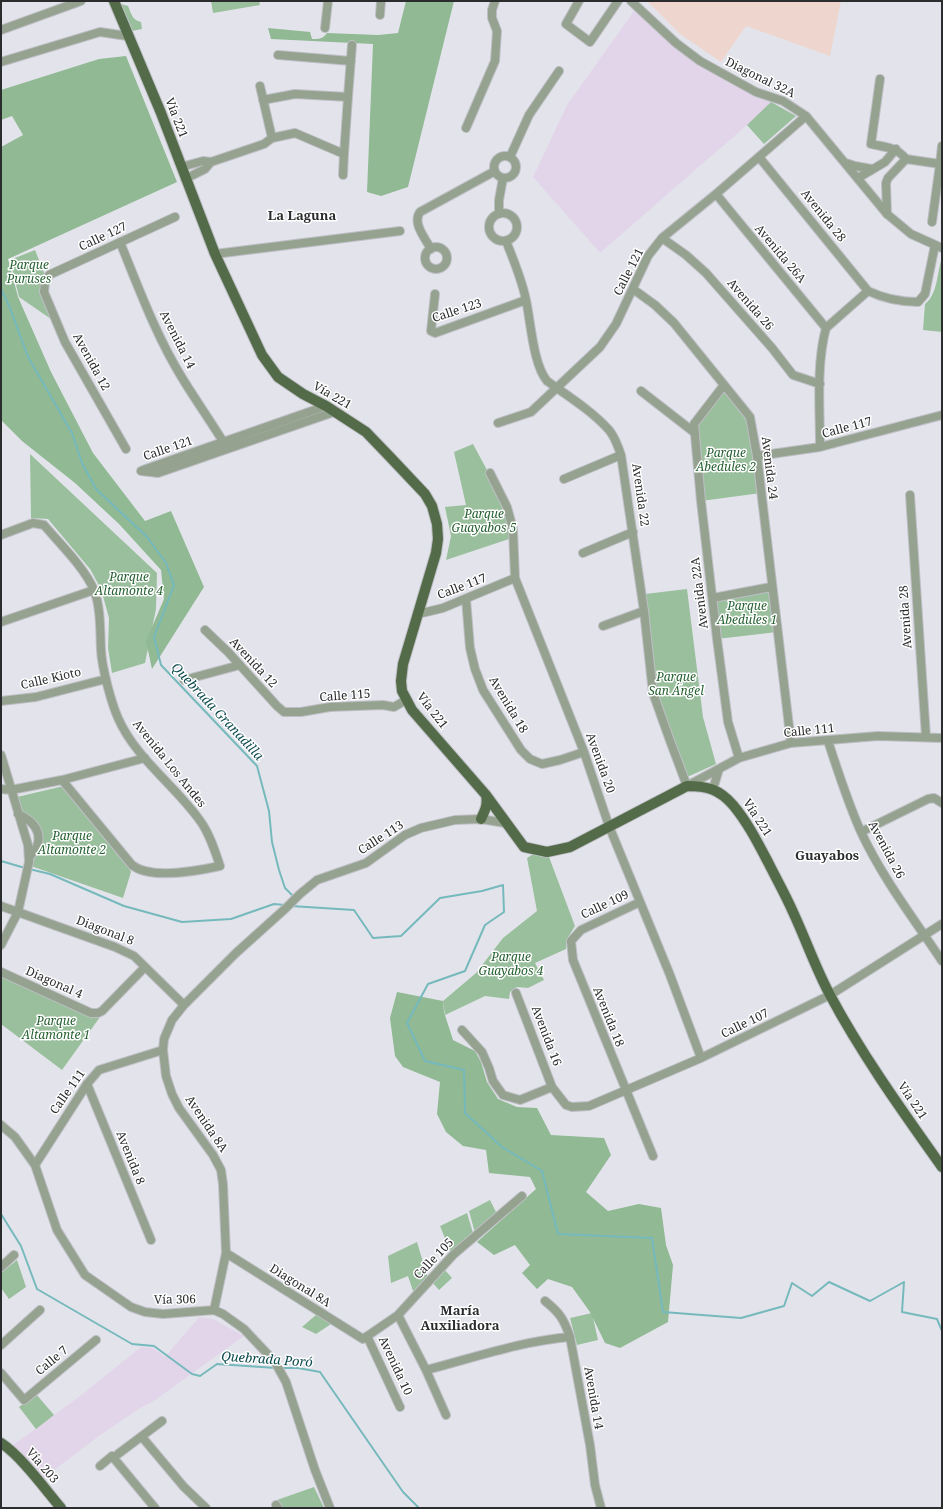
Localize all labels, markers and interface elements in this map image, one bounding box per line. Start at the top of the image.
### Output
street label: Diagonal 32A [723,55,797,101]
street label: Vía 221 [162,96,190,140]
street label: Avenida 28 [797,187,849,245]
district label: La Laguna [268,208,336,224]
street label: Calle 127 [77,220,129,254]
street label: Avenida 26A [751,222,809,286]
street label: Calle 121 [611,246,647,298]
park label: Parque Puruses [7,259,51,287]
street label: Avenida 26 [724,276,776,334]
street label: Calle 123 [430,296,484,326]
street label: Avenida 14 [156,309,198,371]
street label: Avenida 12 [69,331,113,393]
street label: Vía 221 [310,379,354,413]
street label: Calle 117 [820,414,874,442]
street label: Calle 121 [141,434,195,464]
street label: Avenida 24 [758,436,780,500]
park label: Parque Abedules 2 [696,447,756,475]
street label: Avenida 22 [628,463,652,527]
park label: Parque Guayabos 5 [452,508,516,536]
street label: Avenida 22A [688,556,712,630]
park label: Parque Altamonte 4 [95,571,163,599]
street label: Calle 117 [436,571,488,603]
street label: Avenida 28 [897,585,915,649]
park label: Parque Abedules 1 [717,600,777,628]
street label: Avenida 12 [226,635,280,691]
water label: Quebrada Granadilla [168,660,266,764]
street label: Calle Kioto [19,665,83,693]
park label: Parque San Ángel [648,671,704,699]
street label: Avenida 18 [486,674,530,736]
street label: Calle 115 [319,687,371,705]
street label: Vía 221 [413,690,451,732]
street label: Avenida Los Andes [129,717,209,811]
street label: Calle 111 [783,721,835,741]
street label: Avenida 20 [582,731,618,795]
street label: Vía 221 [740,796,774,840]
street label: Calle 113 [356,818,406,858]
street label: Avenida 26 [865,819,907,881]
park label: Parque Altamonte 2 [38,830,106,858]
district label: Guayabos [795,848,859,864]
street label: Calle 109 [579,888,631,922]
street label: Diagonal 8 [74,913,136,949]
park label: Parque Guayabos 4 [479,951,543,979]
street label: Diagonal 4 [23,964,85,1002]
street label: Avenida 18 [589,985,627,1049]
street label: Avenida 16 [528,1004,564,1068]
street label: Calle 107 [719,1006,771,1042]
park label: Parque Altamonte 1 [22,1015,90,1043]
street label: Calle 111 [47,1067,89,1117]
street label: Vía 221 [894,1080,930,1122]
street label: Avenida 8A [182,1093,230,1155]
street label: Avenida 8 [113,1129,147,1187]
street label: Calle 105 [411,1236,457,1282]
street label: Diagonal 8A [267,1262,333,1310]
street label: Vía 306 [154,1292,196,1308]
district label: María Auxiliadora [421,1303,499,1334]
street label: Avenida 10 [375,1334,415,1398]
street label: Calle 7 [33,1343,71,1379]
water label: Quebrada Poró [221,1349,313,1371]
street label: Avenida 14 [580,1366,606,1430]
street label: Vía 203 [23,1445,61,1487]

